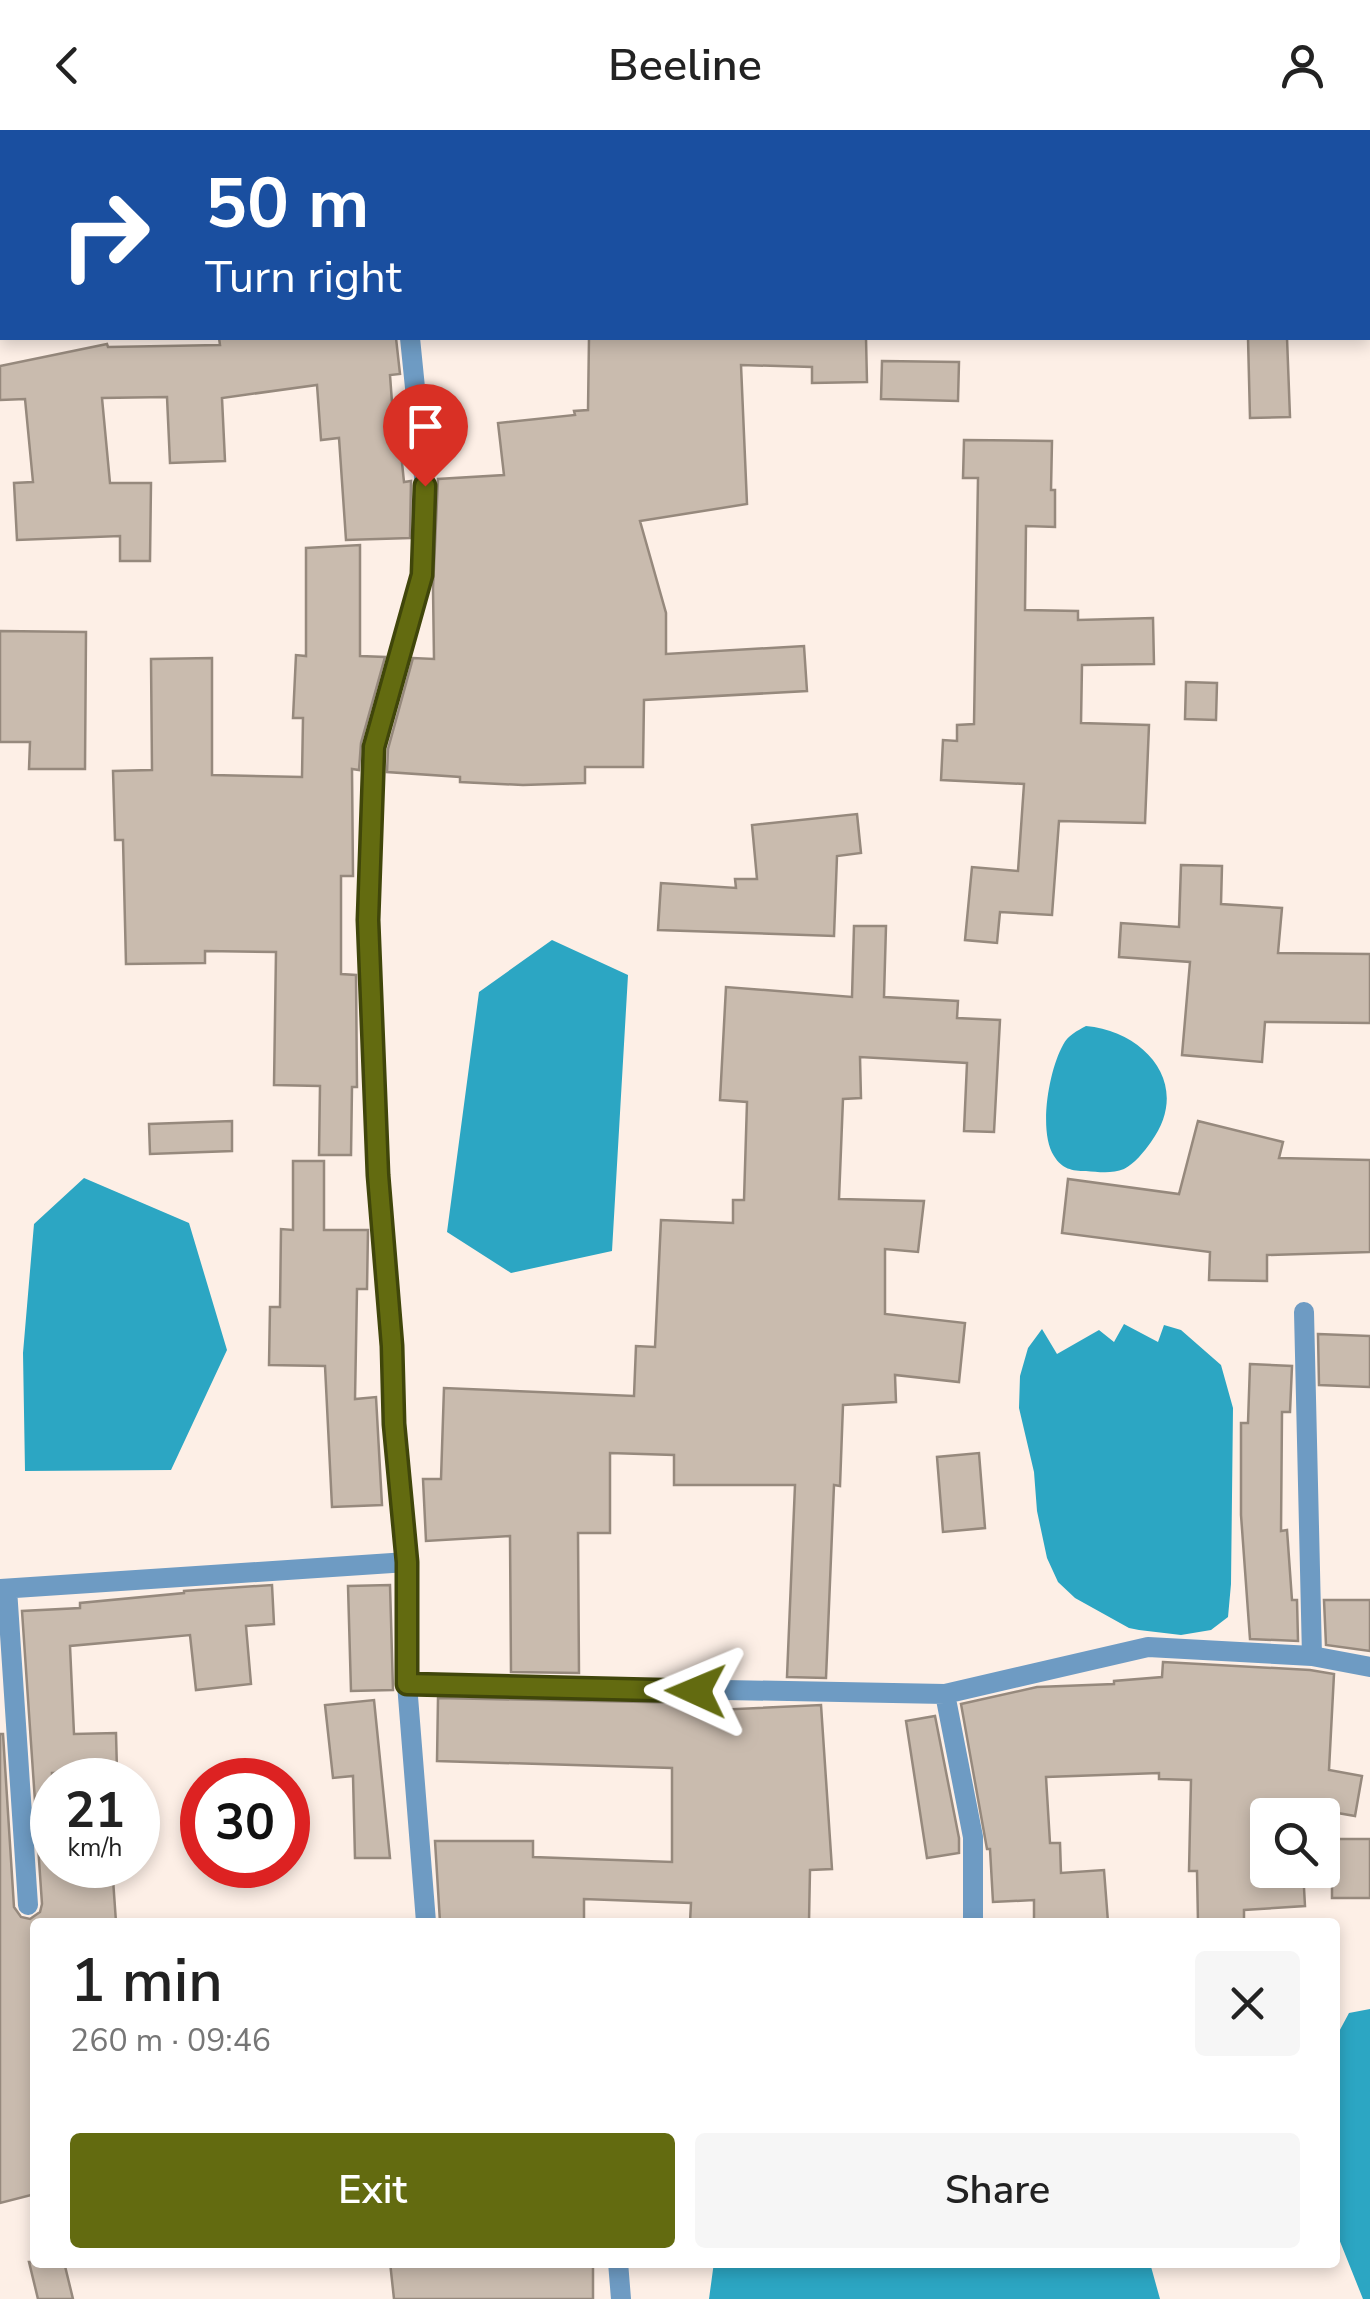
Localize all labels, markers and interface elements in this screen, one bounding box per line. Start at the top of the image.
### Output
text: Beeline [608,35,762,96]
icon: back [40,38,95,93]
icon: person [1275,38,1330,93]
text: 50 m [205,156,369,252]
icon: right [40,170,170,300]
text: Turn right [205,247,402,308]
pin [383,384,468,487]
icon: arrive [398,399,453,454]
position arrow [644,1639,748,1743]
speed limit sign: 30 [180,1758,310,1888]
text: 21 [65,1776,125,1845]
map controls [1250,1798,1340,1888]
button: search [1250,1798,1340,1888]
text: km/h [67,1831,123,1865]
text: 1 min [70,1940,223,2022]
button: close [1195,1951,1300,2056]
text: 260 m · 09:46 [70,2019,271,2062]
button: Exit [70,2133,675,2248]
button: Share [695,2133,1300,2248]

